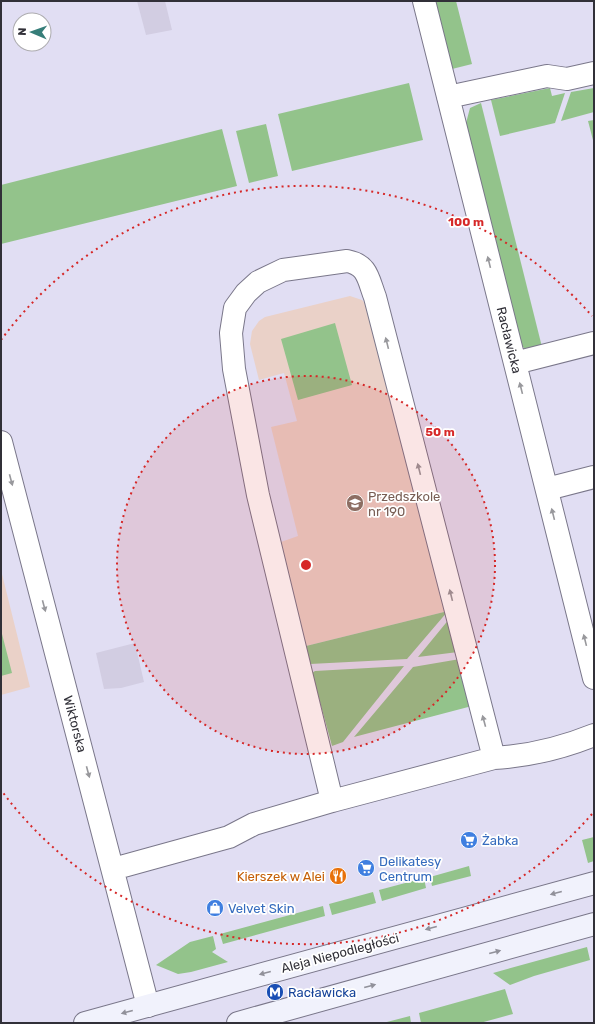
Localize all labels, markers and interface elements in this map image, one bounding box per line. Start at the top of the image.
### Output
north arrow [12,12,52,52]
text: N [16,27,29,36]
text: 100 m [448,215,484,229]
one-way arrow [486,256,492,268]
street label: Racławicka [493,305,525,375]
one-way arrow [383,337,389,349]
one-way arrow [518,382,524,394]
text: 50 m [425,425,455,439]
one-way arrow [415,463,421,475]
one-way arrow [8,474,14,486]
place label: Przedszkole nr 190 [368,489,440,519]
school or university icon: Przedszkole nr 190 [345,493,365,513]
one-way arrow [550,508,556,520]
centre of rings [299,558,313,572]
one-way arrow [448,589,454,601]
one-way arrow [41,600,47,612]
one-way arrow [581,634,587,646]
street label: Wiktorska [60,694,90,754]
one-way arrow [481,714,487,726]
one-way arrow [85,766,91,778]
supermarket icon: Żabka [459,830,479,850]
place label: Żabka [482,833,518,848]
place label: Delikatesy Centrum [379,854,441,884]
supermarket icon: Delikatesy Centrum [356,858,376,878]
restaurant icon: Kierszek w Alei [328,866,348,886]
place label: Kierszek w Alei [237,869,325,884]
one-way arrow [550,890,562,896]
shop icon: Velvet Skin [205,898,225,918]
place label: Velvet Skin [228,901,295,916]
one-way arrow [425,925,437,931]
street label: Aleja Niepodległości [279,930,401,977]
one-way arrow [489,949,501,955]
one-way arrow [259,971,272,977]
metro station icon: Racławicka [265,982,285,1002]
one-way arrow [364,983,376,989]
place label: Racławicka [288,985,356,1000]
one-way arrow [120,1009,132,1015]

